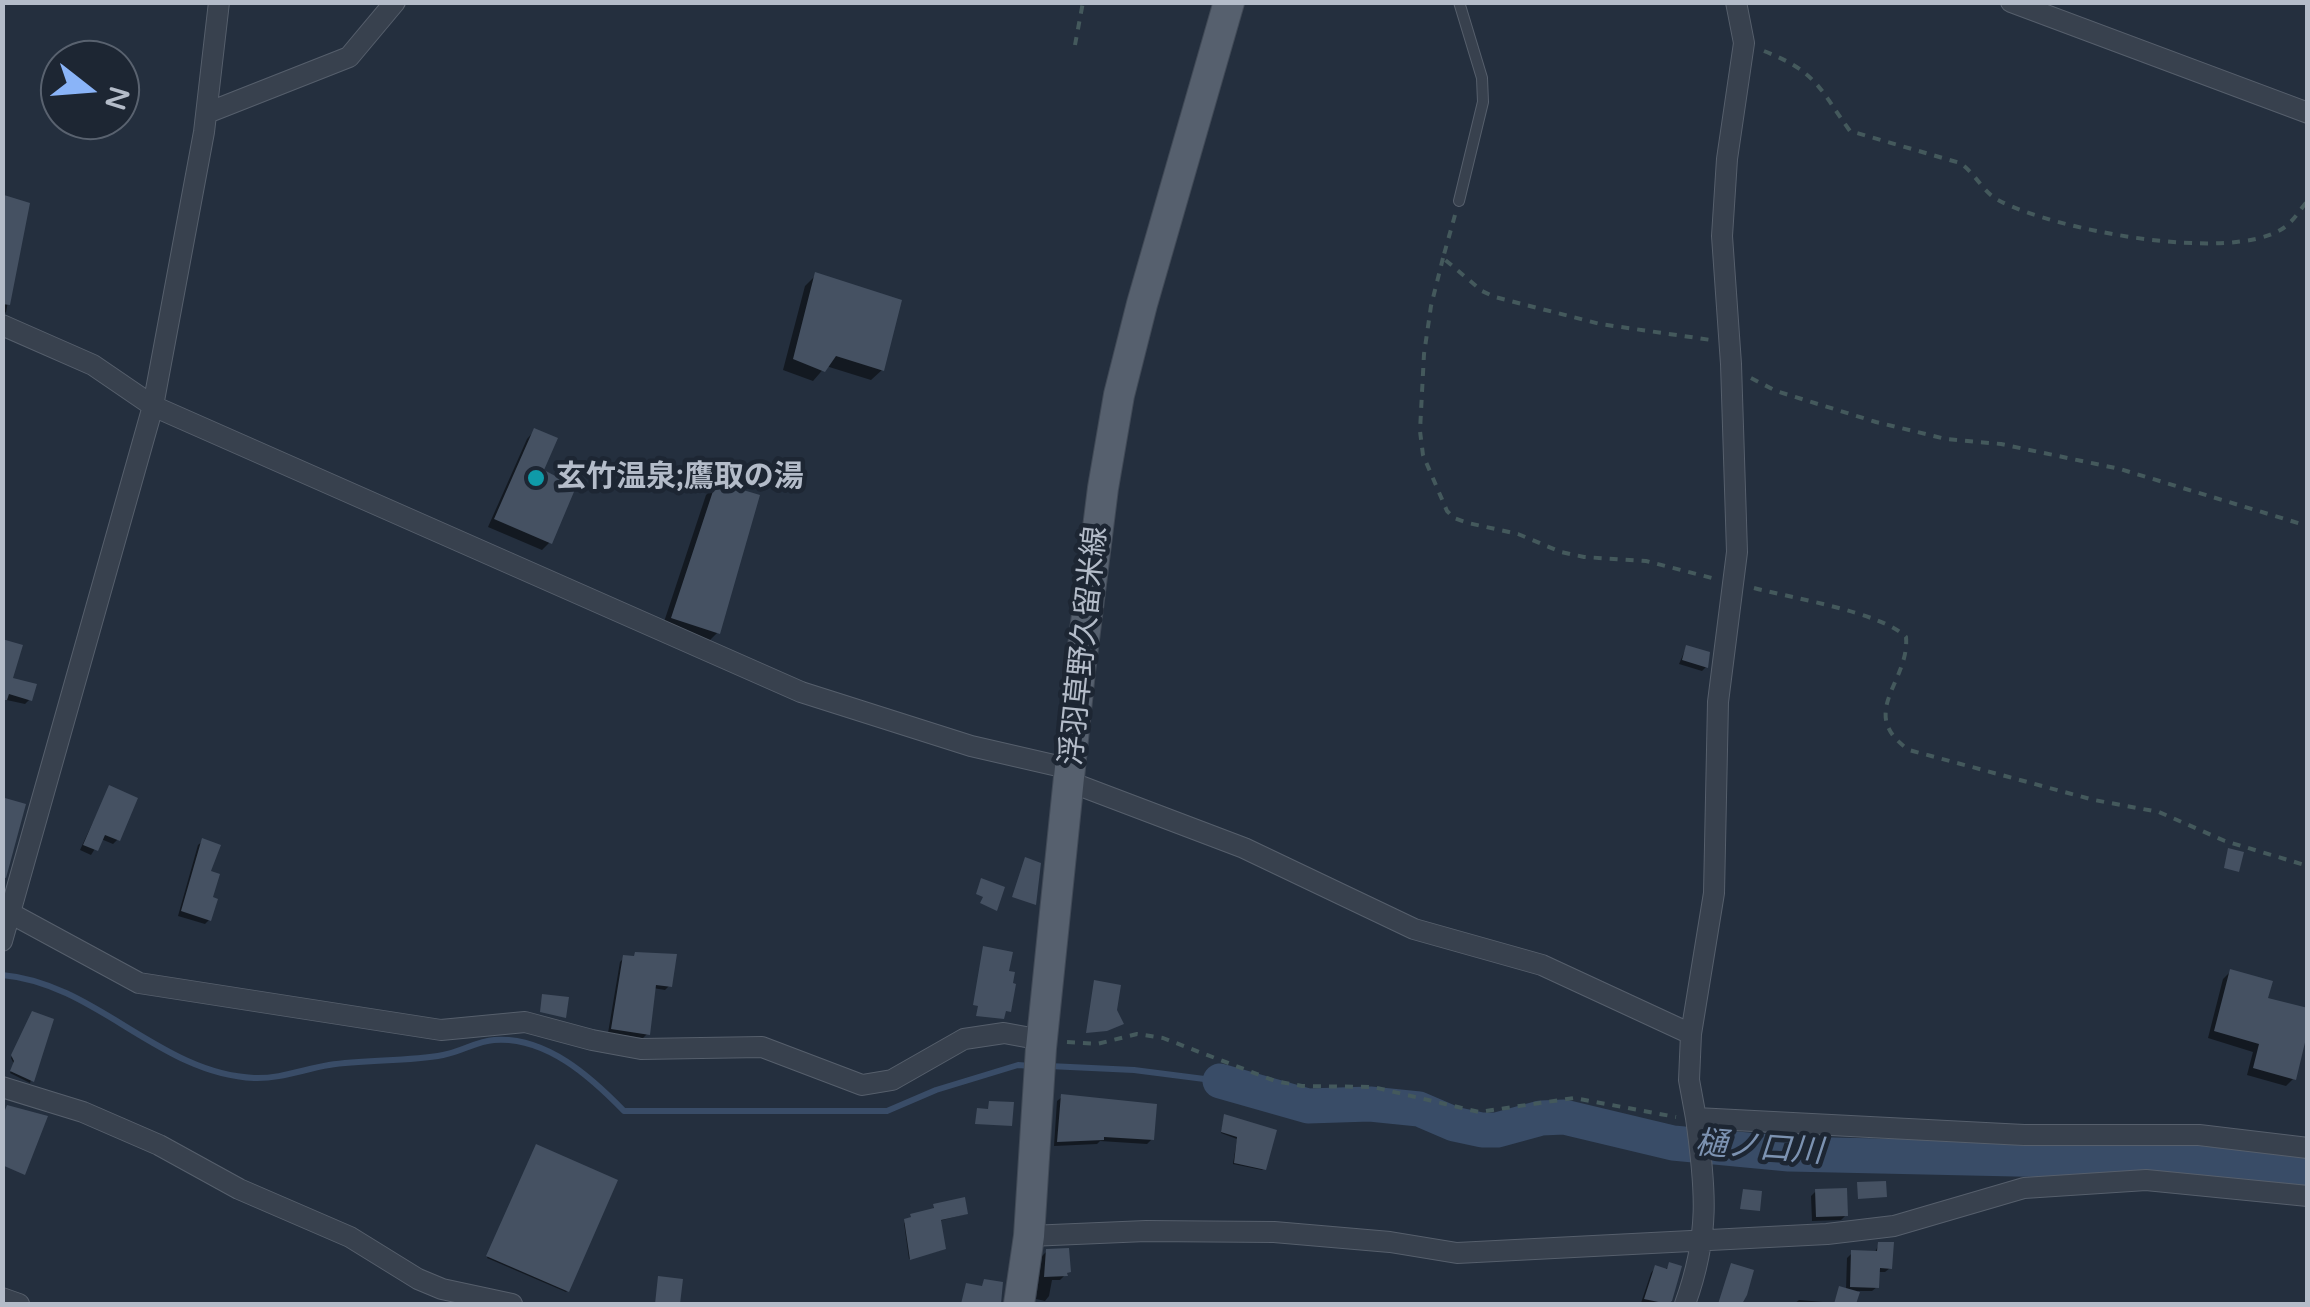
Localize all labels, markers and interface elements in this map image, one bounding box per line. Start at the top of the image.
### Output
north arrow [40,40,140,140]
text: N [97,82,136,114]
place label: 玄竹温泉;鷹取の湯 [556,460,804,496]
marker: 玄竹温泉;鷹取の湯 [525,467,547,489]
street label: 浮羽草野久留米線 [1055,525,1115,767]
water label: 樋ノ口川 [1694,1125,1824,1173]

